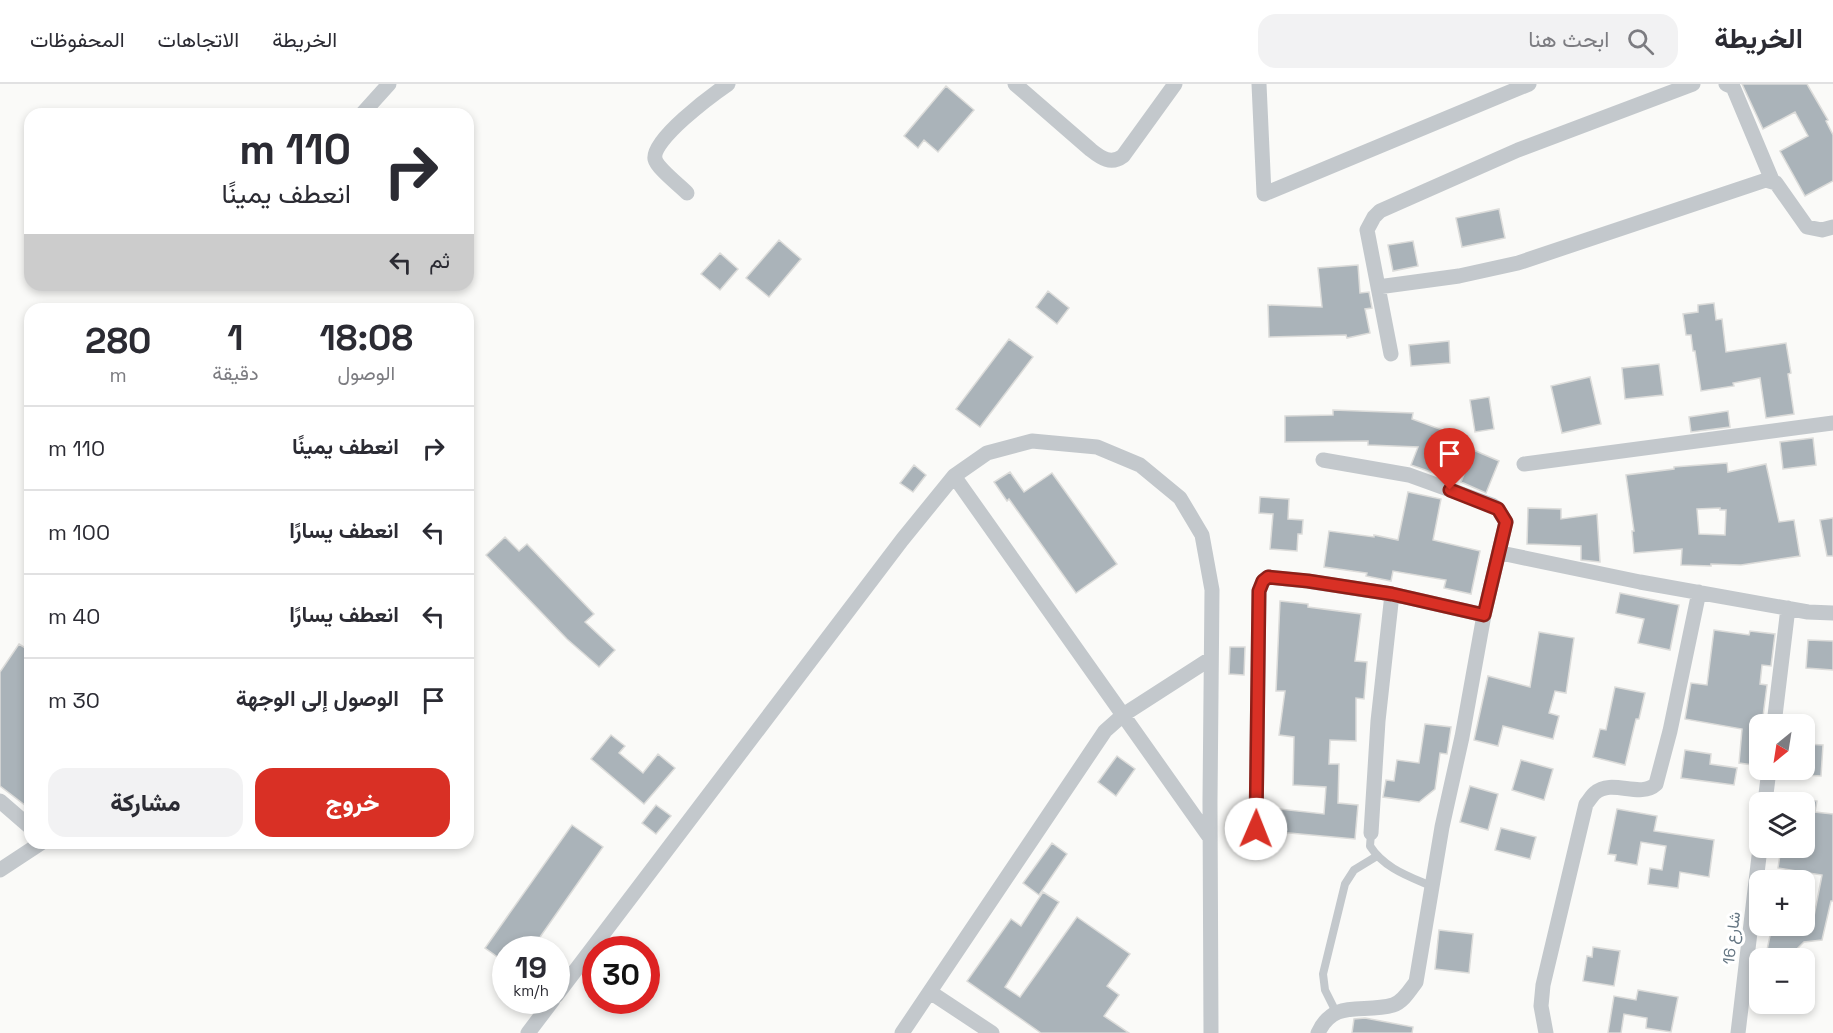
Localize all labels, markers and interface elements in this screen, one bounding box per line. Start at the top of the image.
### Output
search box [1258,14,1678,68]
text: الخريطة [1714,20,1803,56]
text: ابحث هنا [1528,25,1609,53]
icon: search [1624,25,1657,58]
text: المحفوظات [30,26,125,53]
text: الاتجاهات [158,26,239,53]
text: الخريطة [272,26,337,53]
text: 110 m [239,123,351,176]
icon: right [372,132,450,210]
text: انعطف يمينًا [221,176,351,211]
icon: left [384,246,417,279]
text: ثم [429,246,450,274]
text: 1 [227,315,244,361]
text: 18:08 [320,315,413,361]
text: 280 [85,318,151,364]
text: دقيقة [212,360,259,386]
text: الوصول [337,360,395,386]
text: m [110,362,127,388]
pin [1424,428,1475,490]
text: انعطف يمينًا [292,432,399,460]
icon: right [417,432,450,465]
text: 110 m [48,434,105,462]
icon: arrive [1433,437,1466,470]
text: انعطف يسارًا [289,516,399,544]
icon: left [417,516,450,549]
text: 100 m [48,518,110,546]
text: انعطف يسارًا [289,600,399,628]
icon: left [417,600,450,633]
text: 40 m [48,602,100,630]
text: الوصول إلى الوجهة [236,684,399,712]
icon: arrive [417,684,450,717]
text: 30 m [48,686,100,714]
north arrow [1749,714,1815,780]
map controls [1749,714,1815,1014]
button: مشاركة [48,768,243,837]
button: خروج [255,768,450,837]
button: layers [1749,792,1815,858]
position arrow [1224,797,1288,861]
button: + [1749,870,1815,936]
street label: شارع 16 [1718,911,1746,966]
speed limit sign: 30 [582,936,660,1014]
text: 19 [515,948,547,987]
button: − [1749,948,1815,1014]
text: km/h [513,981,549,1000]

